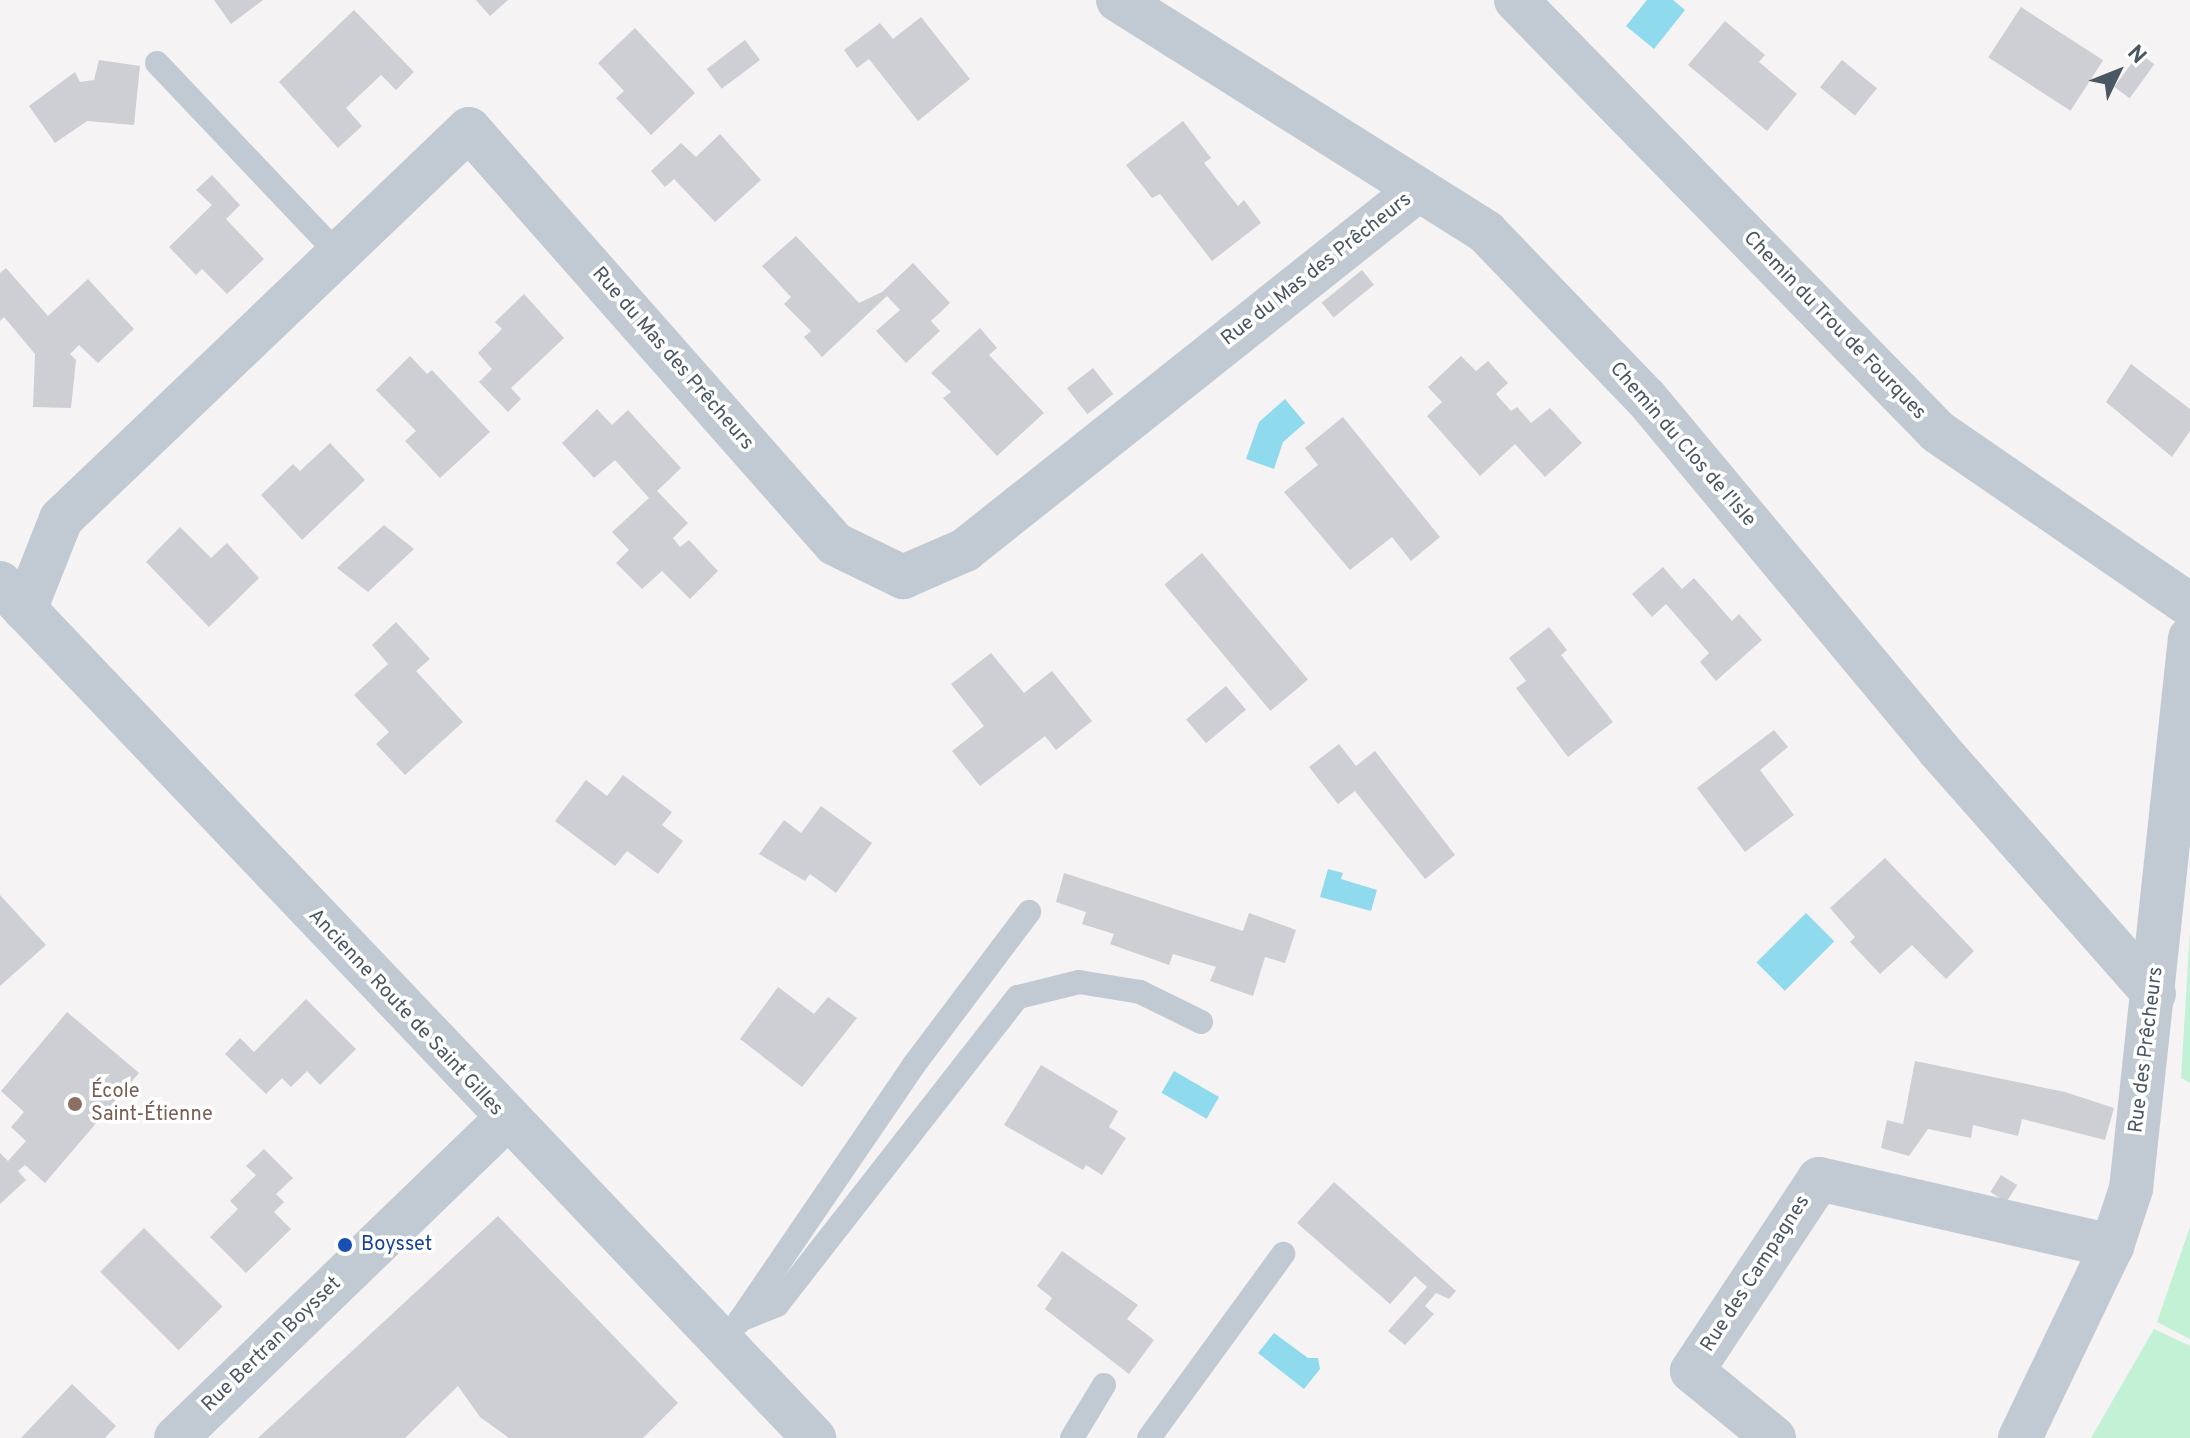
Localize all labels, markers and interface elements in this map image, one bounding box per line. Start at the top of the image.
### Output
north arrow [2078,32,2158,112]
text: N [2121,40,2151,70]
street label: Rue du Mas des Prêcheurs [1217,188,1417,352]
street label: Chemin du Trou de Fourques [1737,226,1931,426]
street label: Rue du Mas des Prêcheurs [586,263,758,455]
street label: Chemin du Clos de l'Isle [1604,358,1760,532]
street label: Ancienne Route de Saint Gilles [303,904,507,1122]
street label: Rue des Prêcheurs [2125,966,2169,1134]
place label: École Saint-Étienne [91,1080,213,1127]
marker: École Saint-Étienne [66,1095,84,1113]
street label: Rue des Campagnes [1696,1191,1816,1357]
place label: Boysset [361,1233,432,1257]
marker: Boysset [336,1236,354,1254]
street label: Rue Bertran Boysset [197,1272,347,1418]

